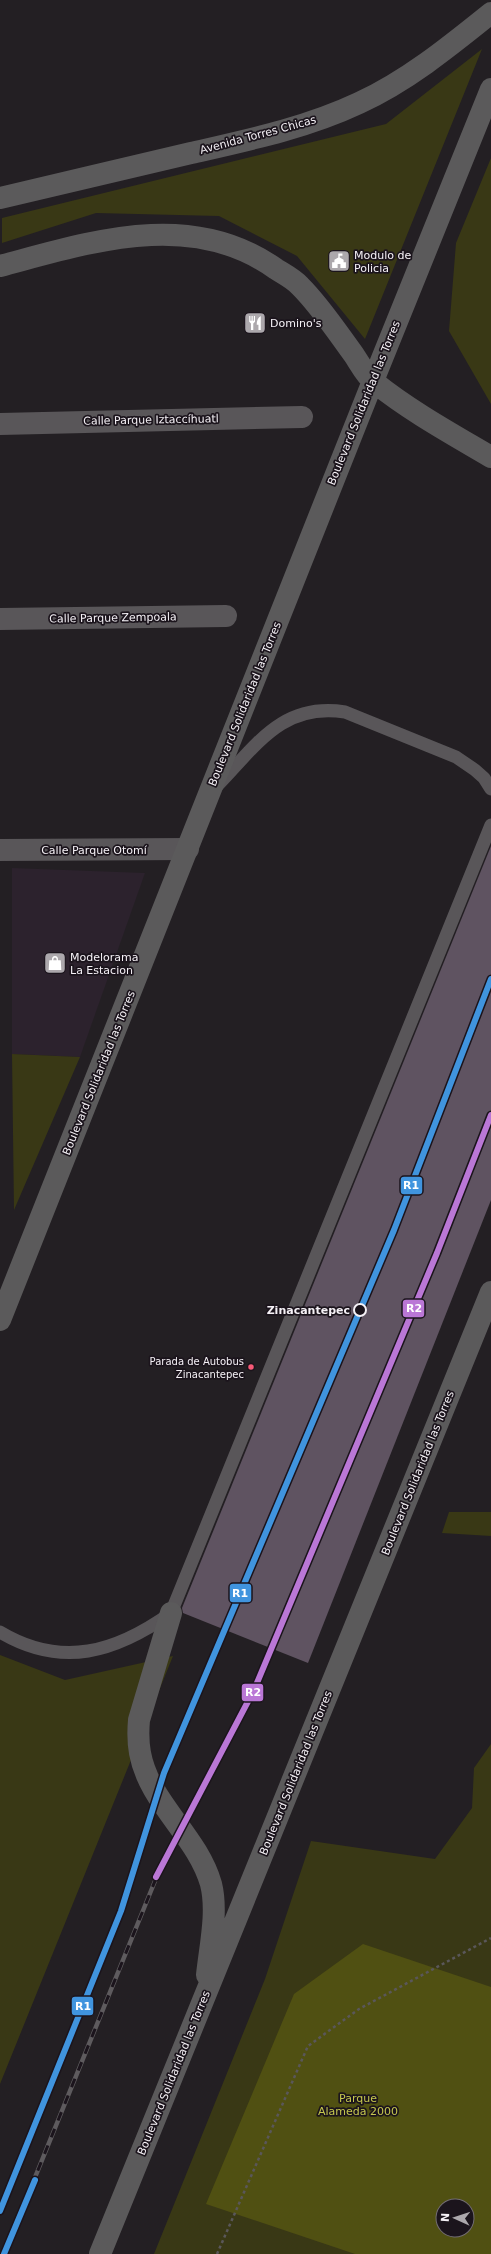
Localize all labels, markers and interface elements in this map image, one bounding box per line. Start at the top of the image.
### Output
street label: Avenida Torres Chicas [198,113,318,157]
public building icon: Modulo de Policia [326,248,352,274]
place label: Modulo de Policia [354,249,411,275]
restaurant icon: Domino's [242,310,268,336]
place label: Domino's [270,317,322,330]
street label: Boulevard Solidaridad las Torres [325,319,403,487]
street label: Calle Parque Iztaccíhuatl [83,412,219,428]
street label: Calle Parque Zempoala [49,610,177,626]
street label: Boulevard Solidaridad las Torres [206,620,284,788]
street label: Calle Parque Otomí [41,844,148,857]
shop icon: Modelorama La Estacion [42,950,68,976]
place label: Modelorama La Estacion [70,951,138,977]
street label: Boulevard Solidaridad las Torres [60,989,138,1157]
line badge: R1 [400,1176,423,1195]
text: R1 [403,1179,419,1192]
line badge: R2 [402,1299,425,1318]
text: R2 [406,1302,422,1315]
marker: Zinacantepec [353,1303,367,1317]
place label: Zinacantepec [267,1304,350,1317]
place label: Parada de Autobus Zinacantepec [150,1356,244,1380]
marker: Parada de Autobus Zinacantepec [246,1362,256,1372]
street label: Boulevard Solidaridad las Torres [379,1389,457,1557]
line badge: R1 [229,1583,252,1603]
text: R1 [232,1587,248,1600]
line badge: R2 [241,1683,264,1702]
text: R2 [245,1686,261,1699]
street label: Boulevard Solidaridad las Torres [257,1689,335,1857]
street label: Boulevard Solidaridad las Torres [135,1989,213,2157]
line badge: R1 [71,1996,94,2016]
text: R1 [75,2000,91,2013]
park label: Parque Alameda 2000 [318,2092,398,2118]
north arrow [435,2198,475,2238]
text: N [439,2213,452,2222]

